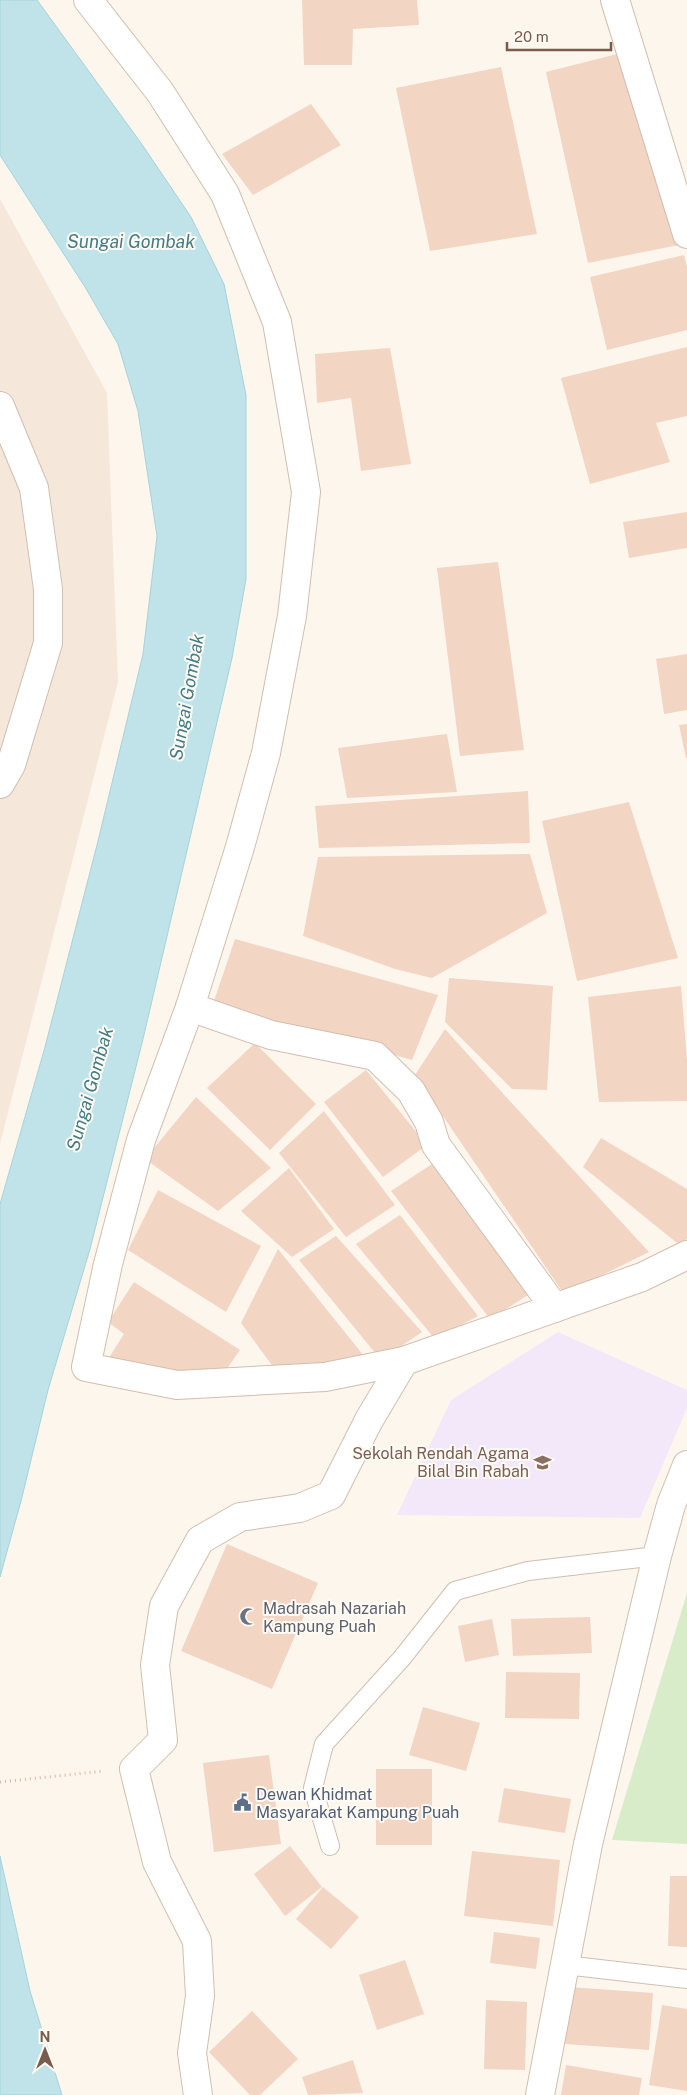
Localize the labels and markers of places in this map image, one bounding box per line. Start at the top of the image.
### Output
place label: Sekolah Rendah Agama Bilal Bin Rabah [352,1444,529,1481]
school or university icon: Sekolah Rendah Agama Bilal Bin Rabah [533,1452,553,1472]
place label: Madrasah Nazariah Kampung Puah [263,1599,406,1636]
mosque icon: Madrasah Nazariah Kampung Puah [239,1607,259,1627]
place label: Dewan Khidmat Masyarakat Kampung Puah [256,1785,459,1822]
public building icon: Dewan Khidmat Masyarakat Kampung Puah [232,1793,252,1813]

